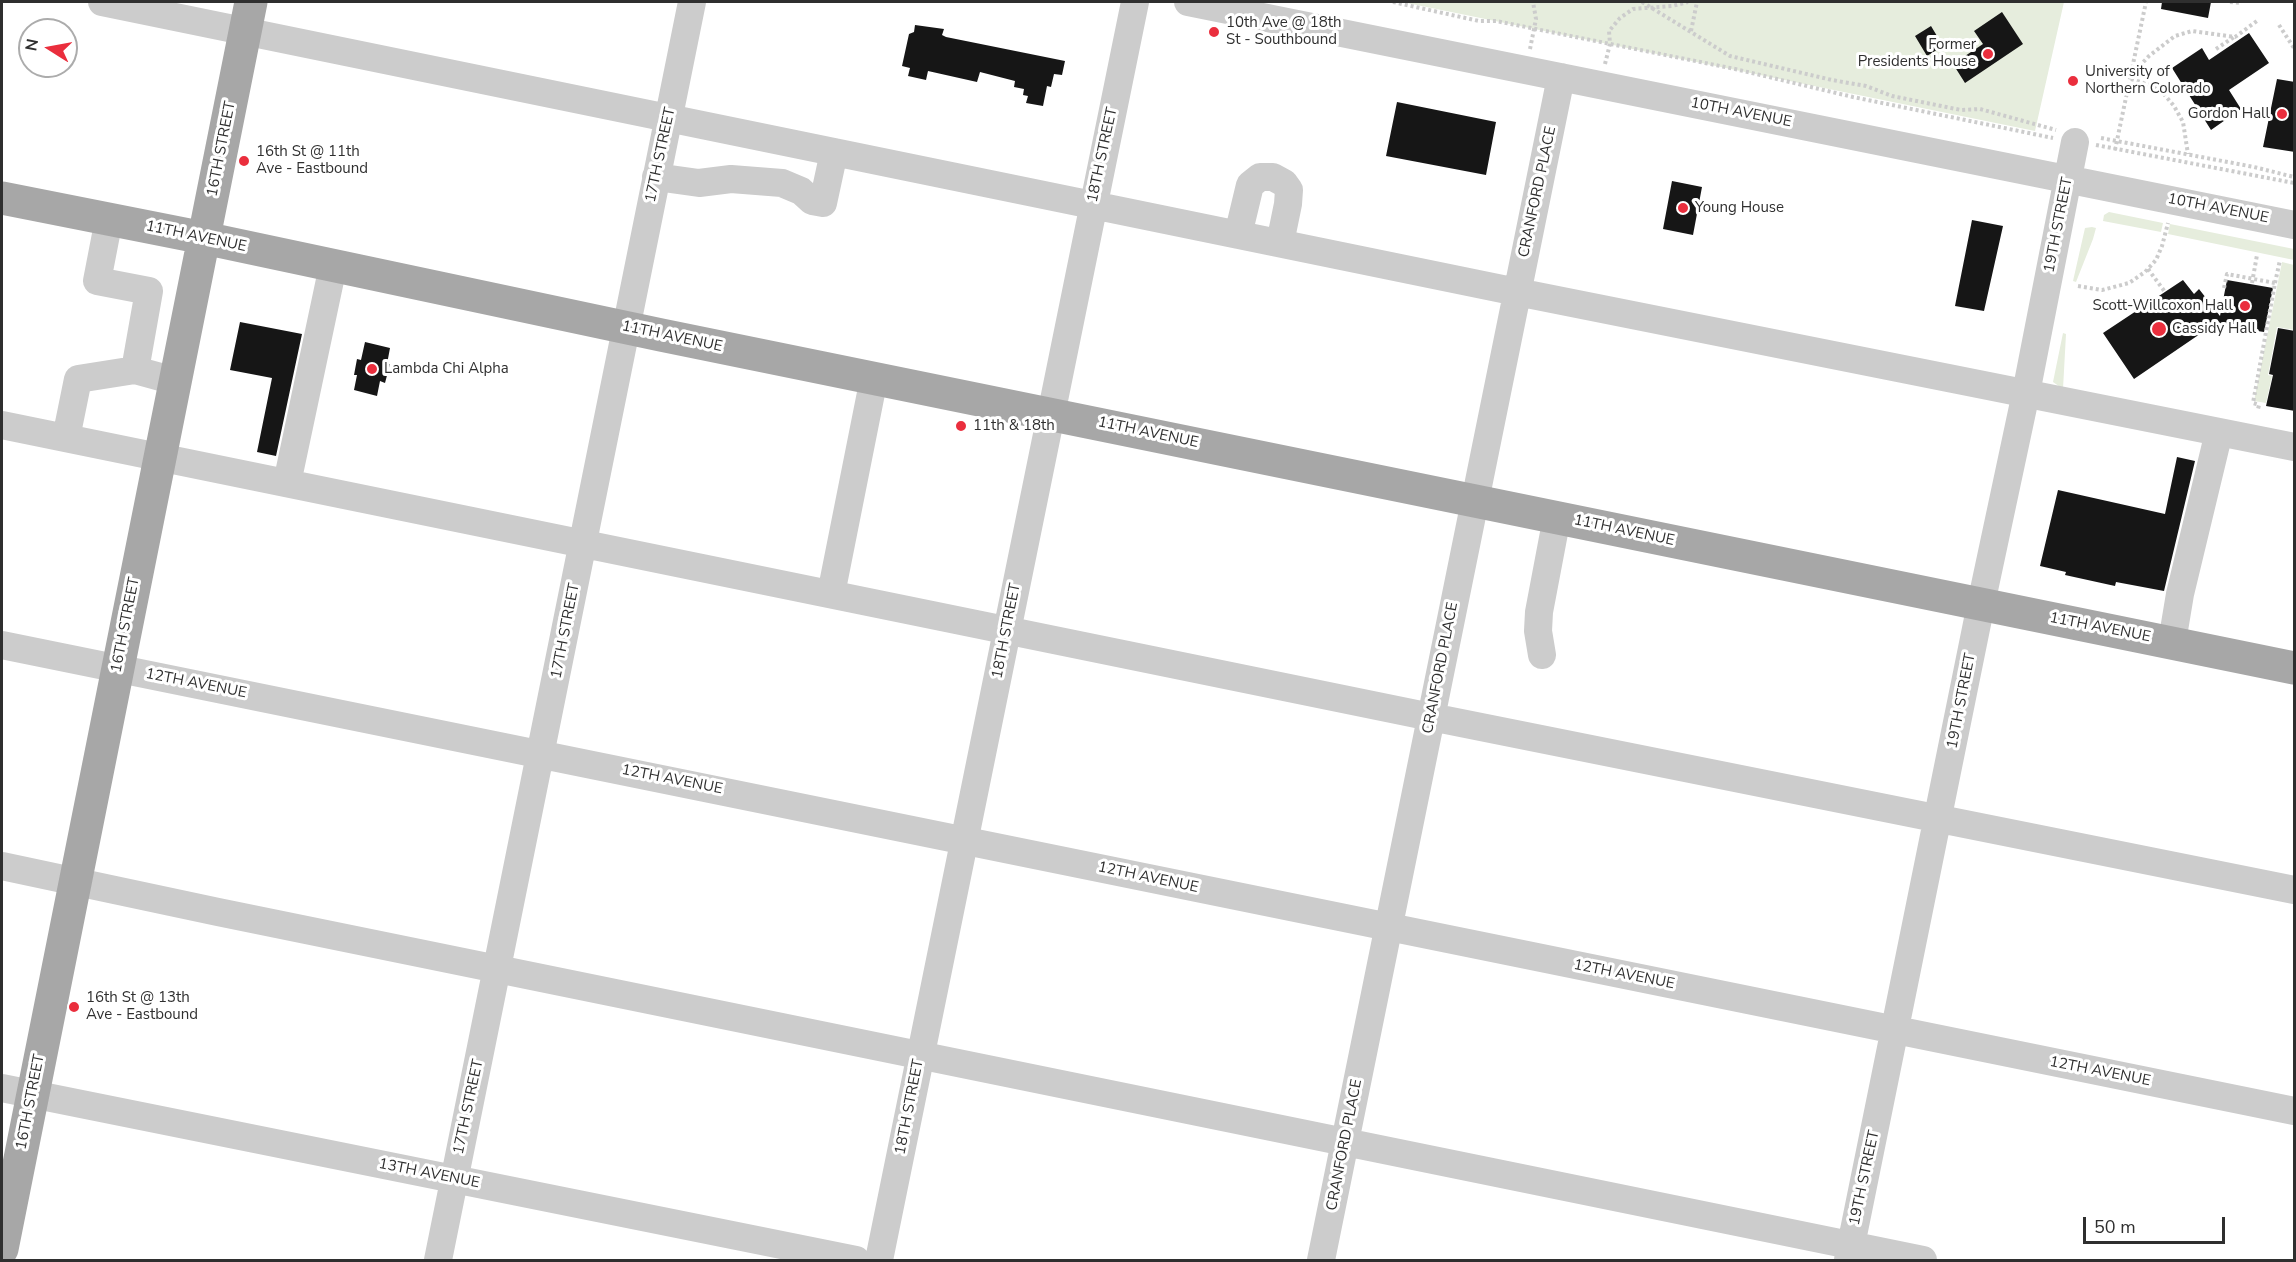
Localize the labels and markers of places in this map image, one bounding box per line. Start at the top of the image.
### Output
place label: 10th Ave @ 18th St - Southbound [1226,14,1341,49]
marker: 10th Ave @ 18th St - Southbound [1207,25,1221,39]
place label: Former Presidents House [1858,36,1976,71]
marker: Former Presidents House [1981,47,1995,61]
place label: University of Northern Colorado [2085,63,2211,98]
marker: University of Northern Colorado [2066,74,2080,88]
place label: Gordon Hall [2188,105,2270,123]
marker: Gordon Hall [2275,107,2289,121]
place label: 16th St @ 11th Ave - Eastbound [256,143,368,178]
marker: 16th St @ 11th Ave - Eastbound [237,154,251,168]
place label: Young House [1695,199,1784,217]
marker: Young House [1676,201,1690,215]
place label: Scott-Willcoxon Hall [2092,297,2233,315]
marker: Scott-Willcoxon Hall [2238,299,2252,313]
marker: Cassidy Hall [2150,320,2168,338]
place label: Cassidy Hall [2172,320,2256,338]
place label: Lambda Chi Alpha [384,360,509,378]
marker: Lambda Chi Alpha [365,362,379,376]
place label: 11th & 18th [973,417,1055,435]
marker: 11th & 18th [954,419,968,433]
place label: 16th St @ 13th Ave - Eastbound [86,989,198,1024]
marker: 16th St @ 13th Ave - Eastbound [67,1000,81,1014]

